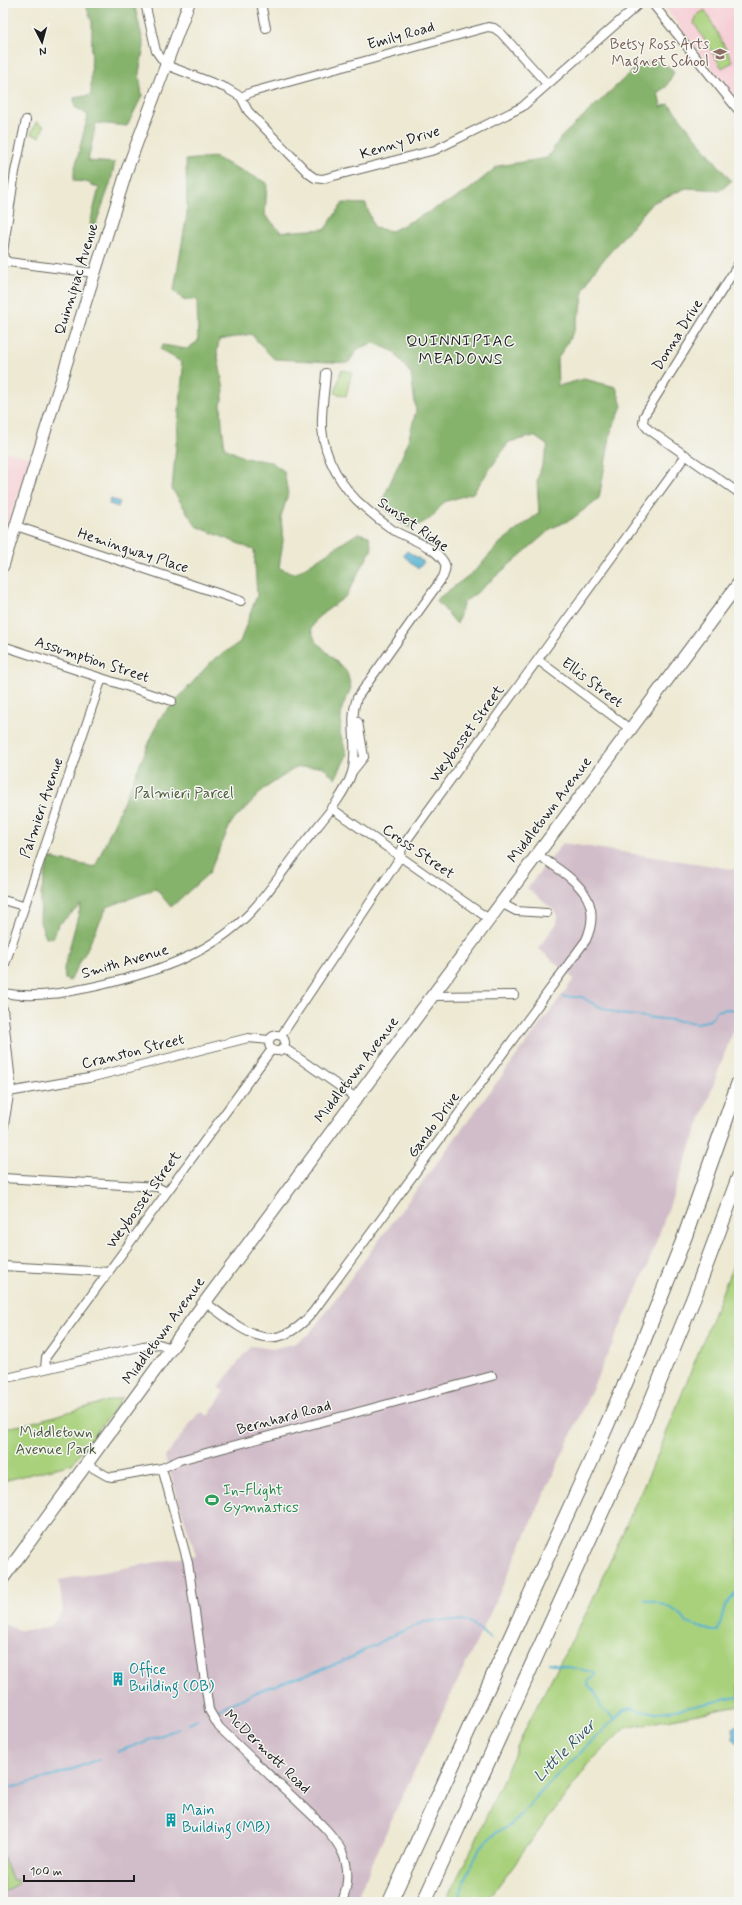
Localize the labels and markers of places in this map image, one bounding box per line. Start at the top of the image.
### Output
place label: Betsy Ross Arts Magnet School [610,35,709,73]
school or university icon: Betsy Ross Arts Magnet School [712,46,728,62]
place label: In-Flight Gymnastics [223,1481,299,1518]
sports icon: In-Flight Gymnastics [204,1492,220,1508]
place label: Office Building (OB) [129,1660,215,1698]
building icon: Office Building (OB) [110,1671,126,1687]
place label: Main Building (MB) [182,1801,271,1839]
building icon: Main Building (MB) [163,1812,179,1828]

